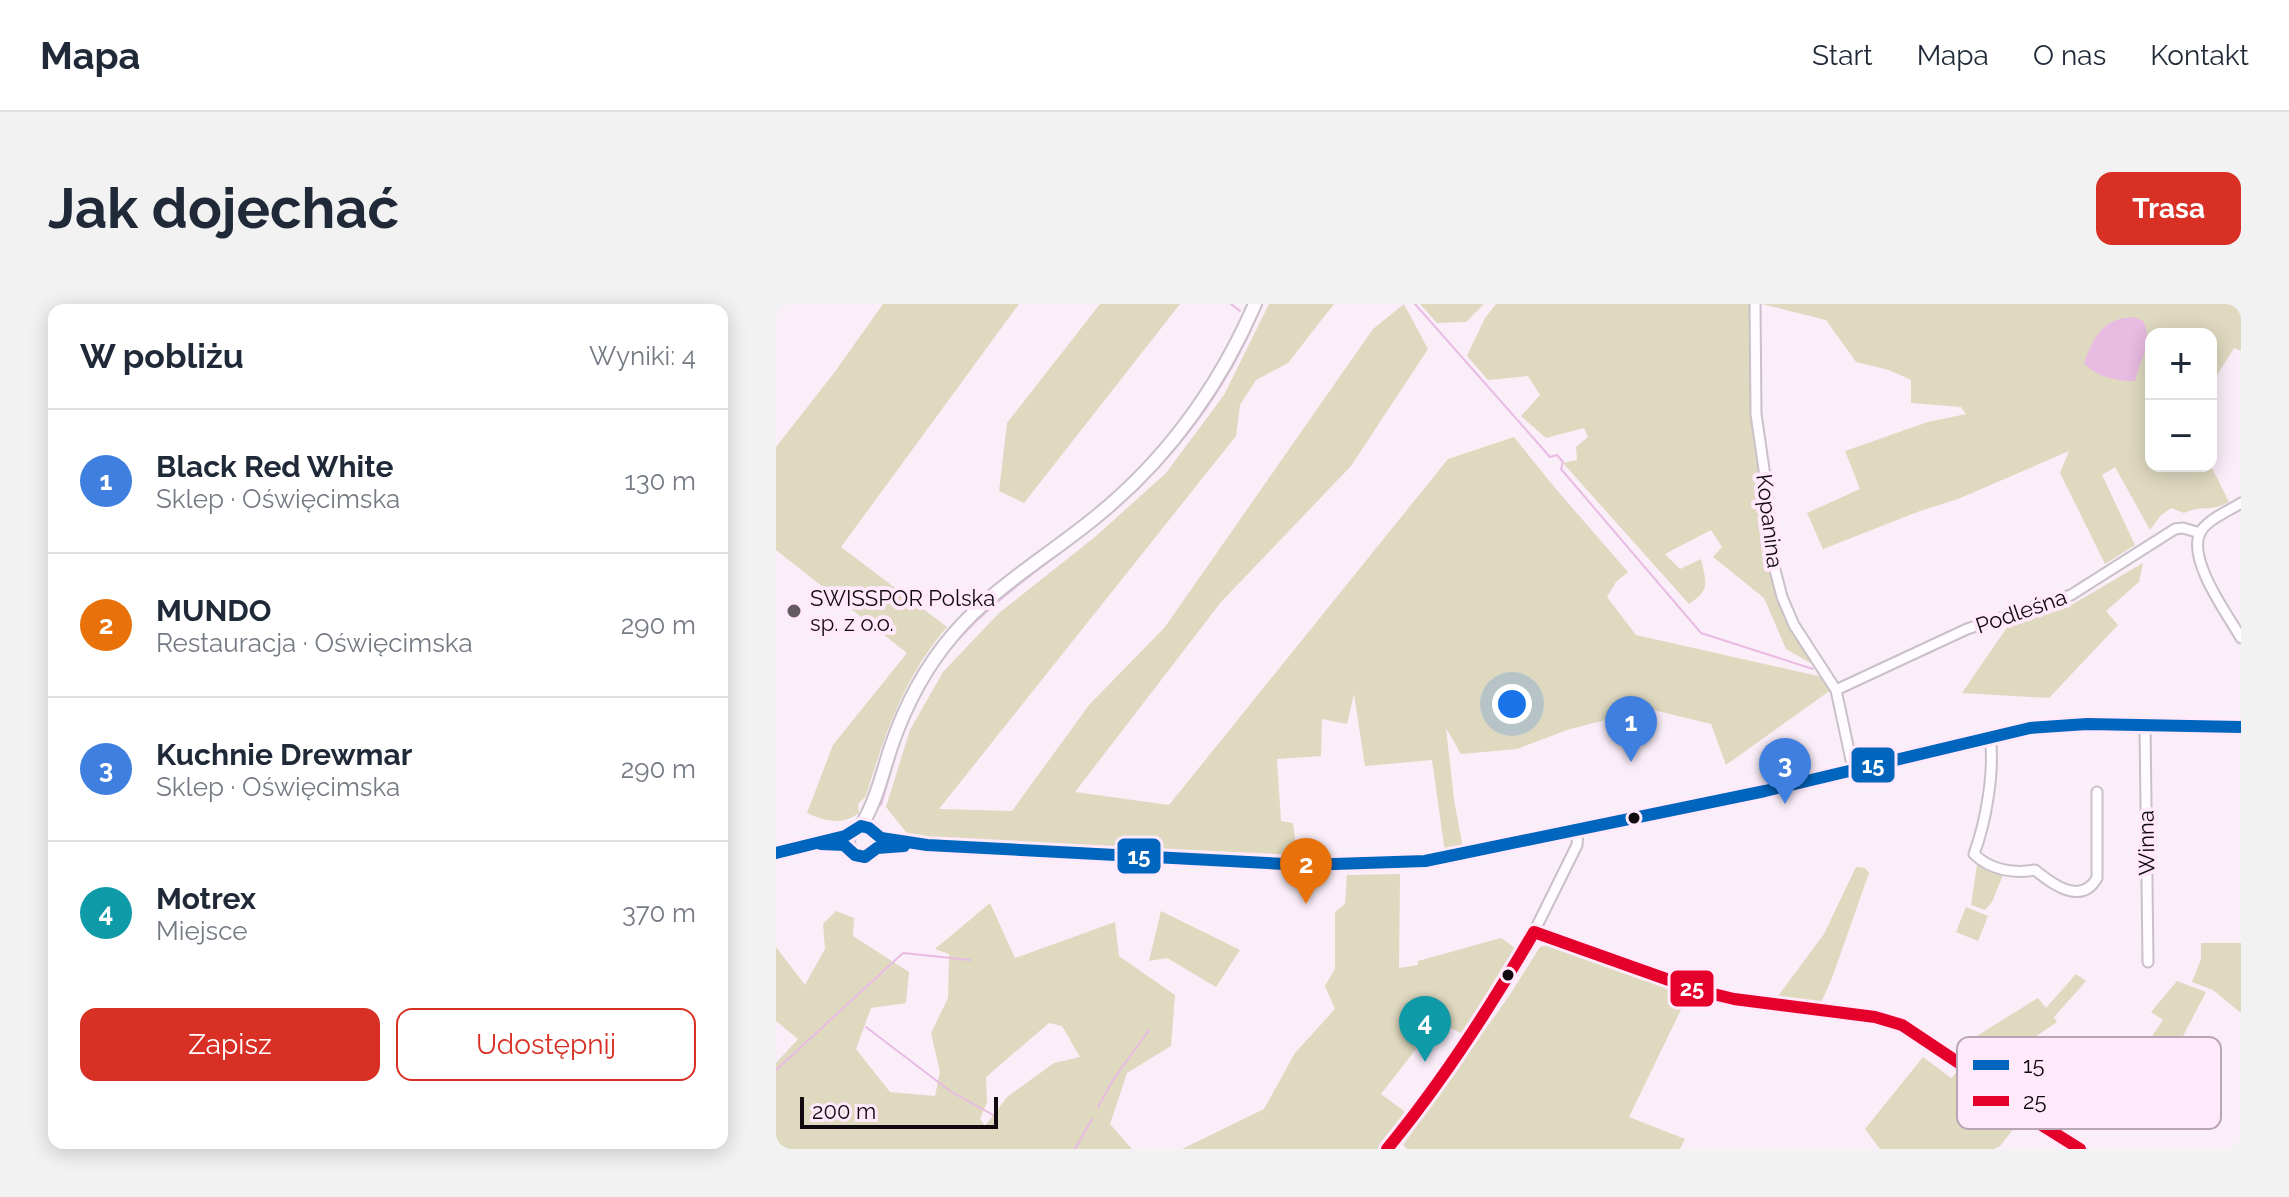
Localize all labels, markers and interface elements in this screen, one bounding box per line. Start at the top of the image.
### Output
text: Mapa [40,33,140,78]
text: Start [1812,39,1873,72]
text: Mapa [1917,39,1989,72]
text: O nas [2033,39,2106,72]
text: Kontakt [2150,39,2249,72]
button: Trasa [2096,172,2241,245]
text: Jak dojechać [48,175,399,241]
map controls [2145,328,2217,472]
button: + [2145,328,2217,400]
text: W pobliżu [80,336,244,376]
text: Wyniki: 4 [589,341,696,371]
button: − [2145,400,2217,472]
text: Black Red White [156,449,394,484]
text: 1 [100,466,112,496]
text: 130 m [625,466,696,496]
street label: Kopanina [1751,472,1789,570]
text: Sklep · Oświęcimska [156,484,400,514]
street label: Podleśna [1972,583,2070,639]
place label: SWISSPOR Polska sp. z o.o. [810,585,995,636]
text: MUNDO [156,593,272,628]
marker: SWISSPOR Polska sp. z o.o. [785,602,803,620]
text: 2 [99,610,113,640]
text: 290 m [621,610,696,640]
text: Restauracja · Oświęcimska [156,628,473,658]
your location [1492,684,1532,724]
pin: 1 [1605,696,1657,762]
text: Kuchnie Drewmar [156,737,412,772]
pin: 3 [1759,738,1811,804]
line badge: 15 [1850,746,1896,784]
text: 15 [1861,752,1885,778]
text: 3 [99,754,113,784]
text: 290 m [621,754,696,784]
text: Sklep · Oświęcimska [156,772,400,802]
unlabelled marker [1626,810,1642,826]
street label: Winna [2132,810,2160,876]
line badge: 15 [1116,837,1162,875]
pin: 2 [1280,838,1332,904]
text: 15 [1127,843,1151,869]
text: Motrex [156,881,256,916]
text: 4 [99,898,113,928]
text: 370 m [622,898,696,928]
text: Miejsce [156,916,248,946]
unlabelled marker [1500,967,1516,983]
line badge: 25 [1669,969,1715,1008]
text: 25 [1680,975,1704,1001]
pin: 4 [1399,996,1451,1062]
button: Zapisz [80,1008,380,1081]
button: Udostępnij [396,1008,696,1081]
legend [1957,1037,2221,1129]
text: 15 [2023,1052,2044,1078]
text: 25 [2023,1088,2046,1114]
scale bar [800,1093,998,1129]
text: 200 m [812,1098,876,1124]

